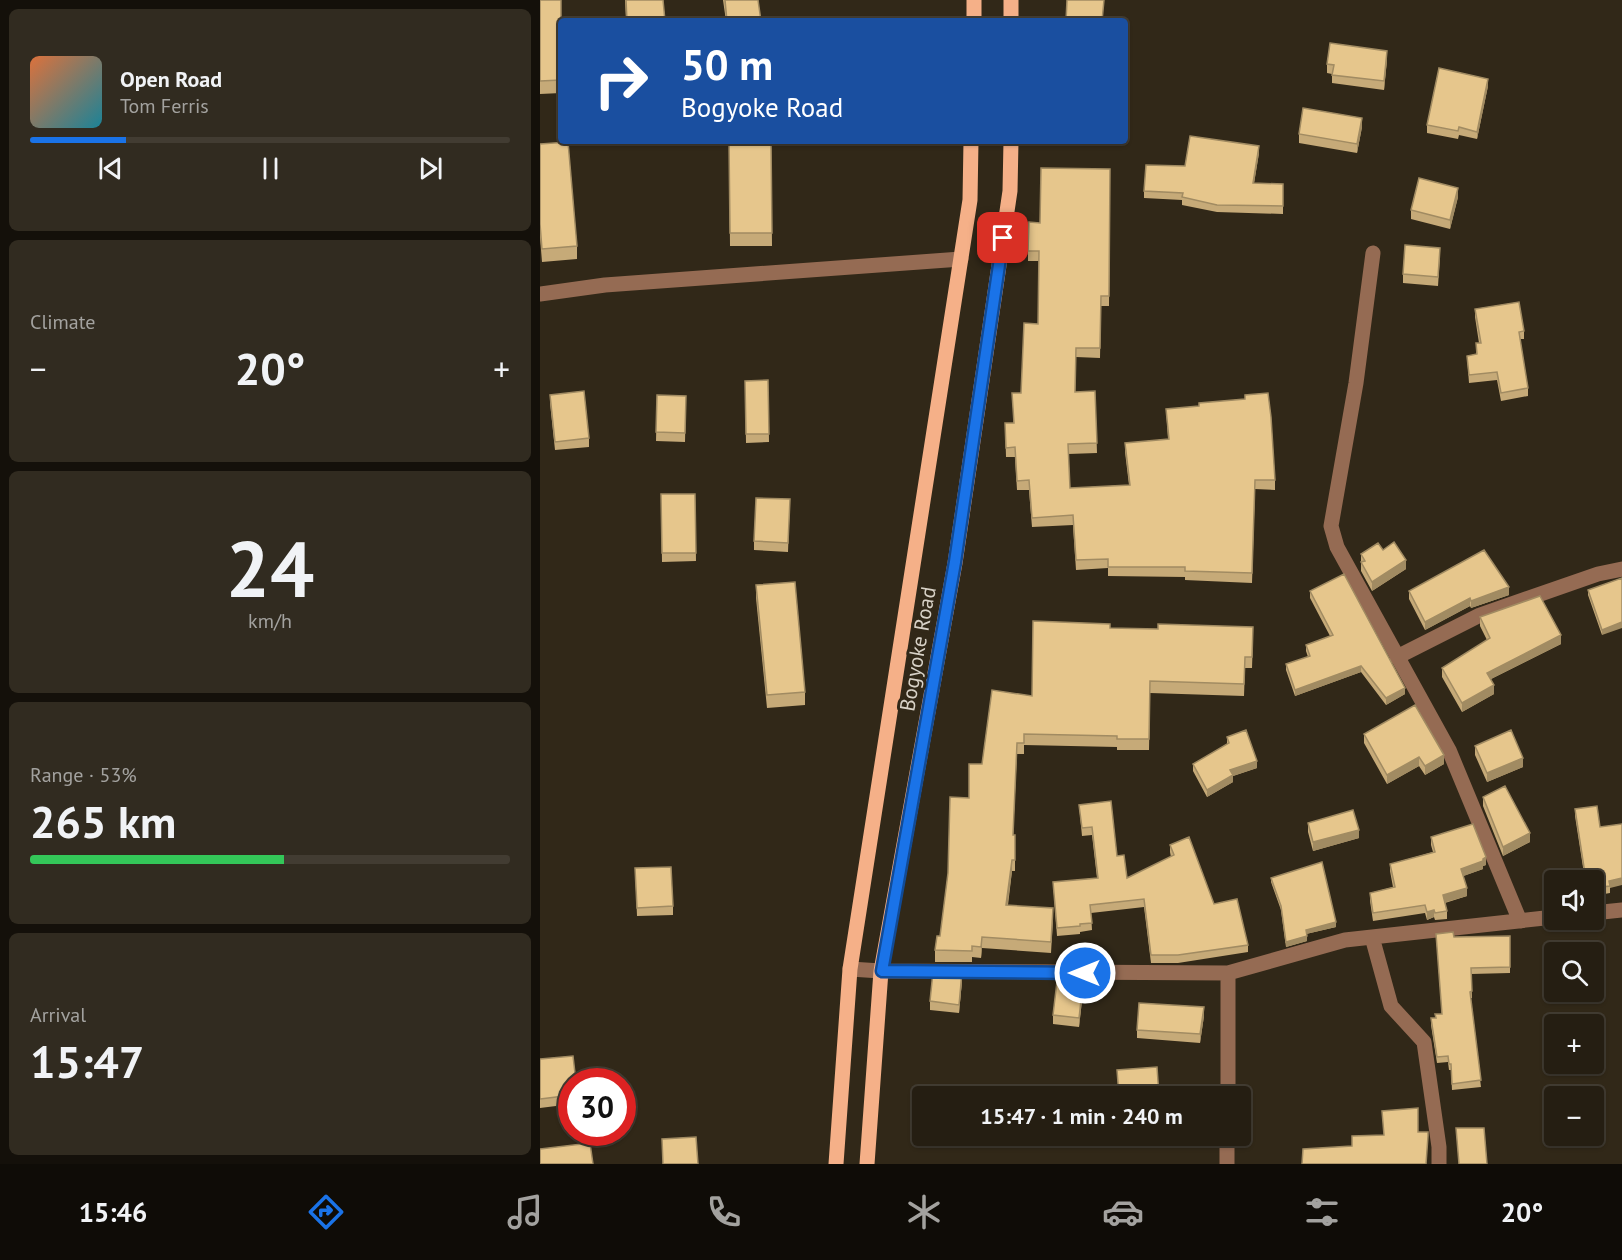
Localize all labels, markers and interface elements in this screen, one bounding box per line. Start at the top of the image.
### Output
text: 50 m [681,37,773,92]
icon: right [582,42,660,120]
text: Open Road [120,65,222,93]
text: Bogyoke Road [681,90,843,124]
text: Tom Ferris [120,93,209,119]
icon: previous [94,152,127,185]
icon: pause [254,152,287,185]
icon: next [414,152,447,185]
pin [977,212,1028,263]
icon: arrive [986,221,1019,254]
text: Climate [30,309,96,335]
text: 20° [235,339,305,397]
text: − [30,347,47,390]
text: + [493,347,510,390]
text: 24 [226,518,314,619]
street label: Bogyoke Road [893,584,942,713]
text: km/h [248,608,292,634]
text: Range · 53% [30,762,137,788]
text: 265 km [30,792,176,850]
map controls [1544,870,1604,1146]
button: sound [1544,870,1604,930]
position arrow [1053,941,1117,1005]
button: search [1544,942,1604,1002]
text: Arrival [30,1002,86,1028]
button: + [1544,1014,1604,1074]
text: 15:47 [30,1032,144,1090]
speed limit sign: 30 [558,1068,636,1146]
button: − [1544,1086,1604,1146]
text: 15:47 · 1 min · 240 m [980,1102,1183,1130]
icon: directions [305,1191,347,1233]
icon: music [504,1191,546,1233]
icon: phone [703,1191,745,1233]
icon: climate [903,1191,945,1233]
icon: car [1102,1191,1144,1233]
icon: filters [1301,1191,1343,1233]
text: 15:46 [79,1195,147,1229]
text: 20° [1501,1195,1543,1229]

